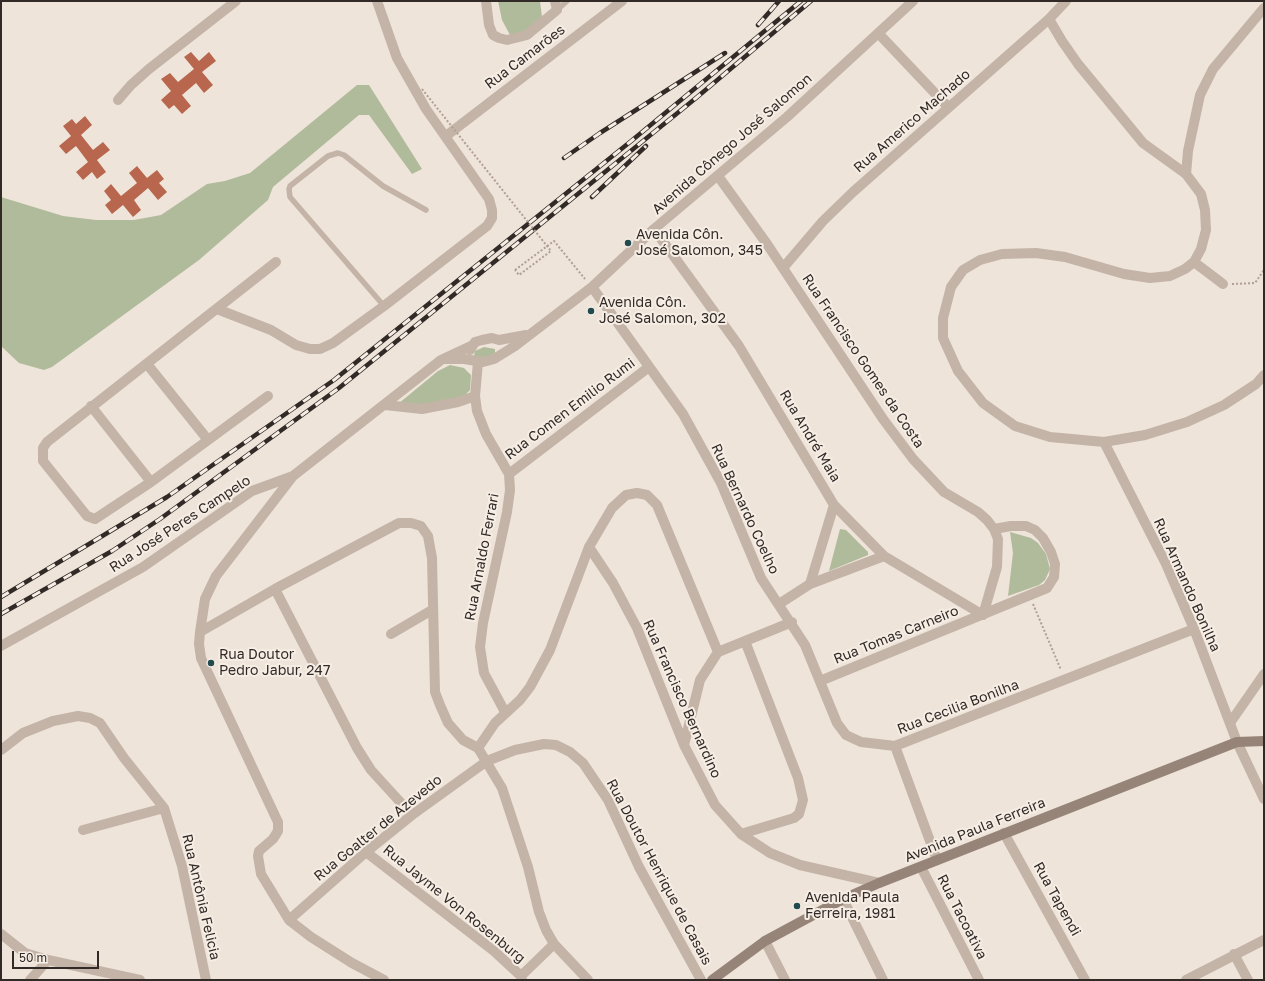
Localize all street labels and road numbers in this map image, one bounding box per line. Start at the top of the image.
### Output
street label: Rua Camarões [482,21,568,93]
street label: Rua Americo Machado [850,66,974,176]
street label: Avenida Cônego José Salomon [649,70,815,218]
street label: Rua Francisco Gomes da Costa [798,271,928,451]
street label: Rua Comen Emilio Rumi [502,355,638,463]
street label: Rua André Maia [776,387,844,485]
street label: Rua Bernardo Coelho [707,441,783,577]
street label: Rua José Peres Campelo [106,472,254,576]
street label: Rua Arnaldo Ferrari [461,492,503,622]
street label: Rua Armando Bonilha [1150,516,1224,654]
street label: Rua Tomas Carneiro [831,602,961,668]
street label: Rua Francisco Bernardino [639,617,725,781]
street label: Rua Cecilia Bonilha [895,676,1021,738]
street label: Rua Goalter de Azevedo [311,771,445,885]
street label: Rua Doutor Henrique de Casais [603,776,715,968]
street label: Avenida Paula Ferreira [902,794,1048,866]
street label: Rua Antônia Felicia [178,832,224,962]
street label: Rua Jayme Von Rosenburg [379,841,529,967]
street label: Rua Tapendi [1030,859,1084,939]
street label: Rua Tacoativa [933,872,991,962]

